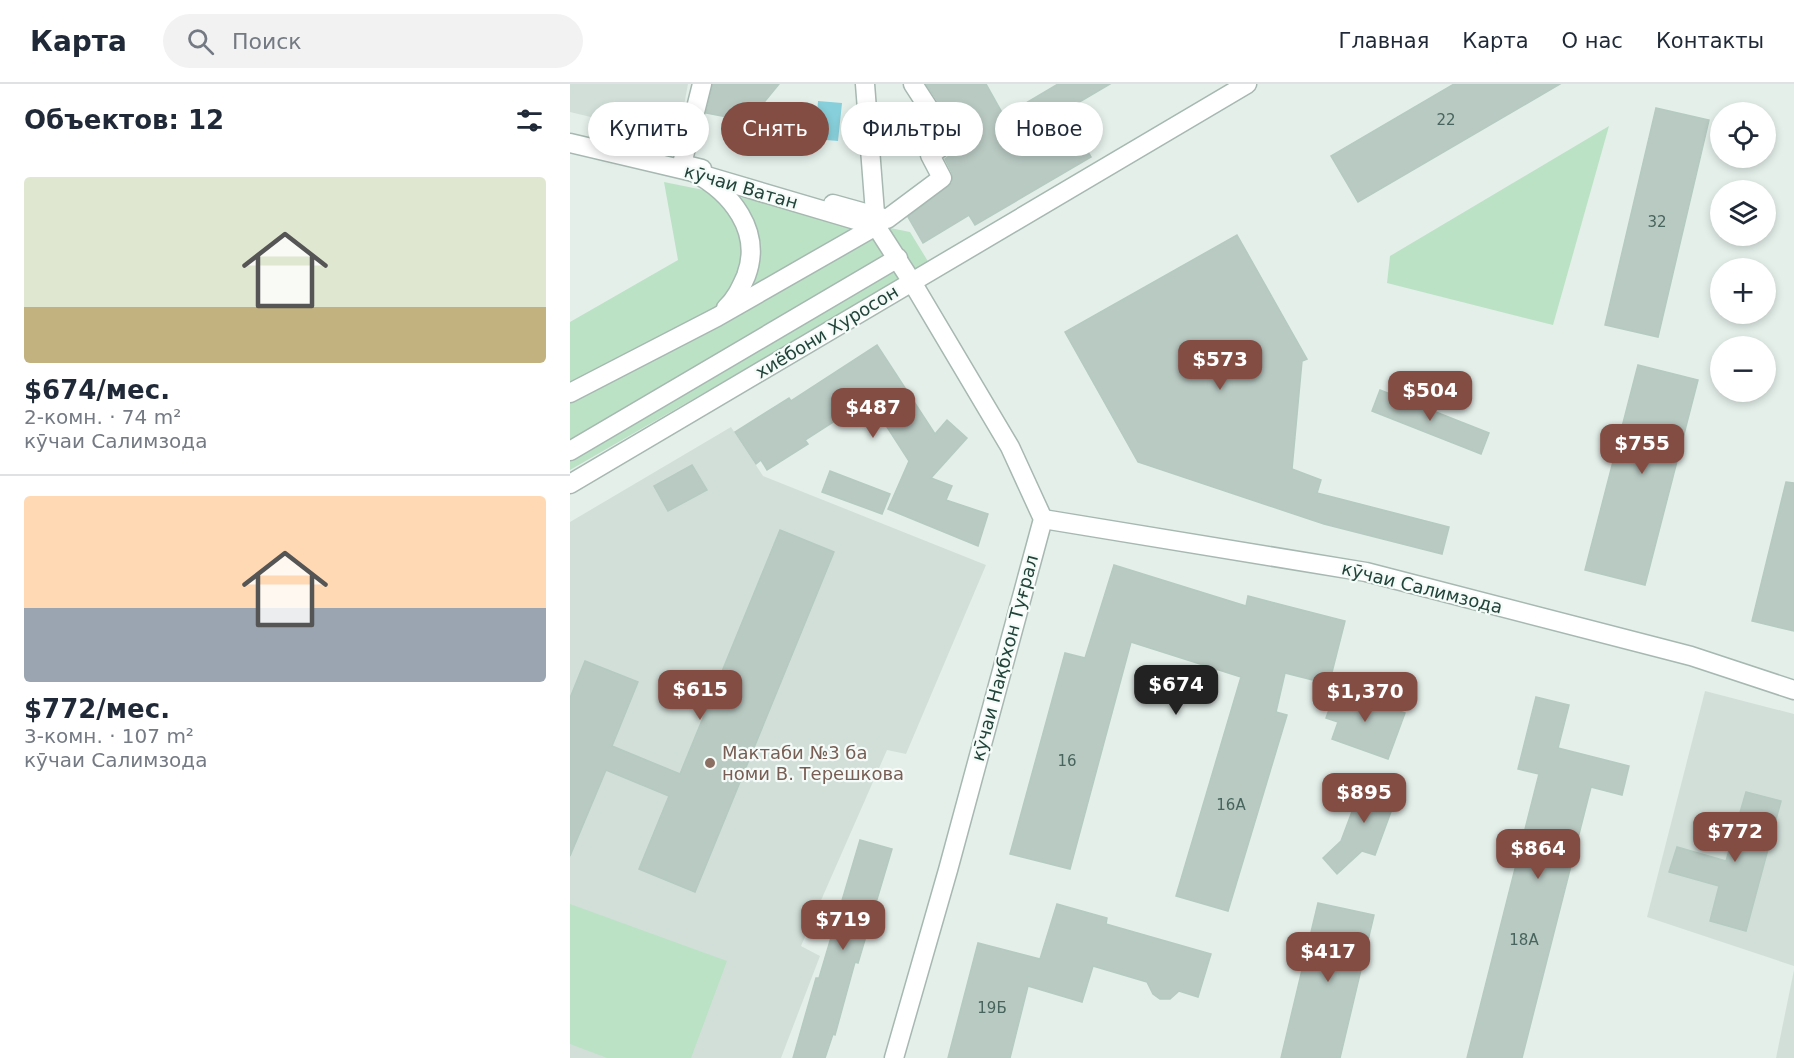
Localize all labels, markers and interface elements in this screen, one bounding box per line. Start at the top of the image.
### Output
search box [163,14,583,68]
text: Карта [30,25,127,58]
icon: search [184,25,217,58]
text: Поиск [232,29,302,54]
text: Главная [1339,29,1429,53]
text: Карта [1462,29,1529,53]
text: О нас [1562,29,1623,53]
text: Контакты [1656,29,1764,53]
chip: Купить [588,102,709,156]
chip: Снять [721,102,829,156]
chip: Фильтры [841,102,983,156]
chip: Новое [995,102,1103,156]
map controls [1710,102,1776,402]
button: locate [1710,102,1776,168]
icon: filters [513,104,546,137]
text: Объектов: 12 [24,105,224,135]
house number: 22 [1436,111,1456,129]
street label: кӯчаи Ватан [682,160,800,213]
button: layers [1710,180,1776,246]
house number: 32 [1647,213,1667,231]
icon: home [231,216,339,324]
button: + [1710,258,1776,324]
street label: хиёбони Хуросон [752,281,902,383]
button: − [1710,336,1776,402]
pin: $573 [1184,340,1256,391]
text: $573 [1192,347,1248,371]
pin: $504 [1394,371,1466,422]
text: $674/мес. [24,375,170,405]
text: $504 [1402,378,1458,402]
pin: $487 [837,388,909,439]
text: $487 [845,395,901,419]
text: 2-комн. · 74 m² [24,405,181,429]
pin: $755 [1606,424,1678,475]
text: кӯчаи Салимзода [24,429,207,453]
text: $755 [1614,431,1670,455]
icon: home [231,535,339,643]
street label: кӯчаи Нақбхон Туғрал [967,553,1042,763]
street label: кӯчаи Салимзода [1340,557,1505,618]
pin: $674 [1140,665,1212,716]
pin: $615 [664,670,736,721]
text: $674 [1148,672,1204,696]
pin: $1,370 [1316,672,1414,723]
text: $615 [672,677,728,701]
text: $1,370 [1326,679,1404,703]
text: $772/мес. [24,694,170,724]
text: 3-комн. · 107 m² [24,724,194,748]
place label: Мактаби №3 ба номи В. Терешкова [722,742,904,784]
text: кӯчаи Салимзода [24,748,207,772]
house number: 16 [1057,752,1077,770]
marker: Мактаби №3 ба номи В. Терешкова [703,756,717,770]
pin: $895 [1328,773,1400,824]
text: $895 [1336,780,1392,804]
house number: 16А [1216,796,1246,814]
pin: $772 [1699,812,1771,863]
text: $772 [1707,819,1763,843]
pin: $864 [1502,829,1574,880]
text: $864 [1510,836,1566,860]
pin: $719 [807,900,879,951]
text: $719 [815,907,871,931]
house number: 18А [1509,931,1539,949]
pin: $417 [1292,932,1364,983]
text: $417 [1300,939,1356,963]
house number: 19Б [977,999,1007,1017]

